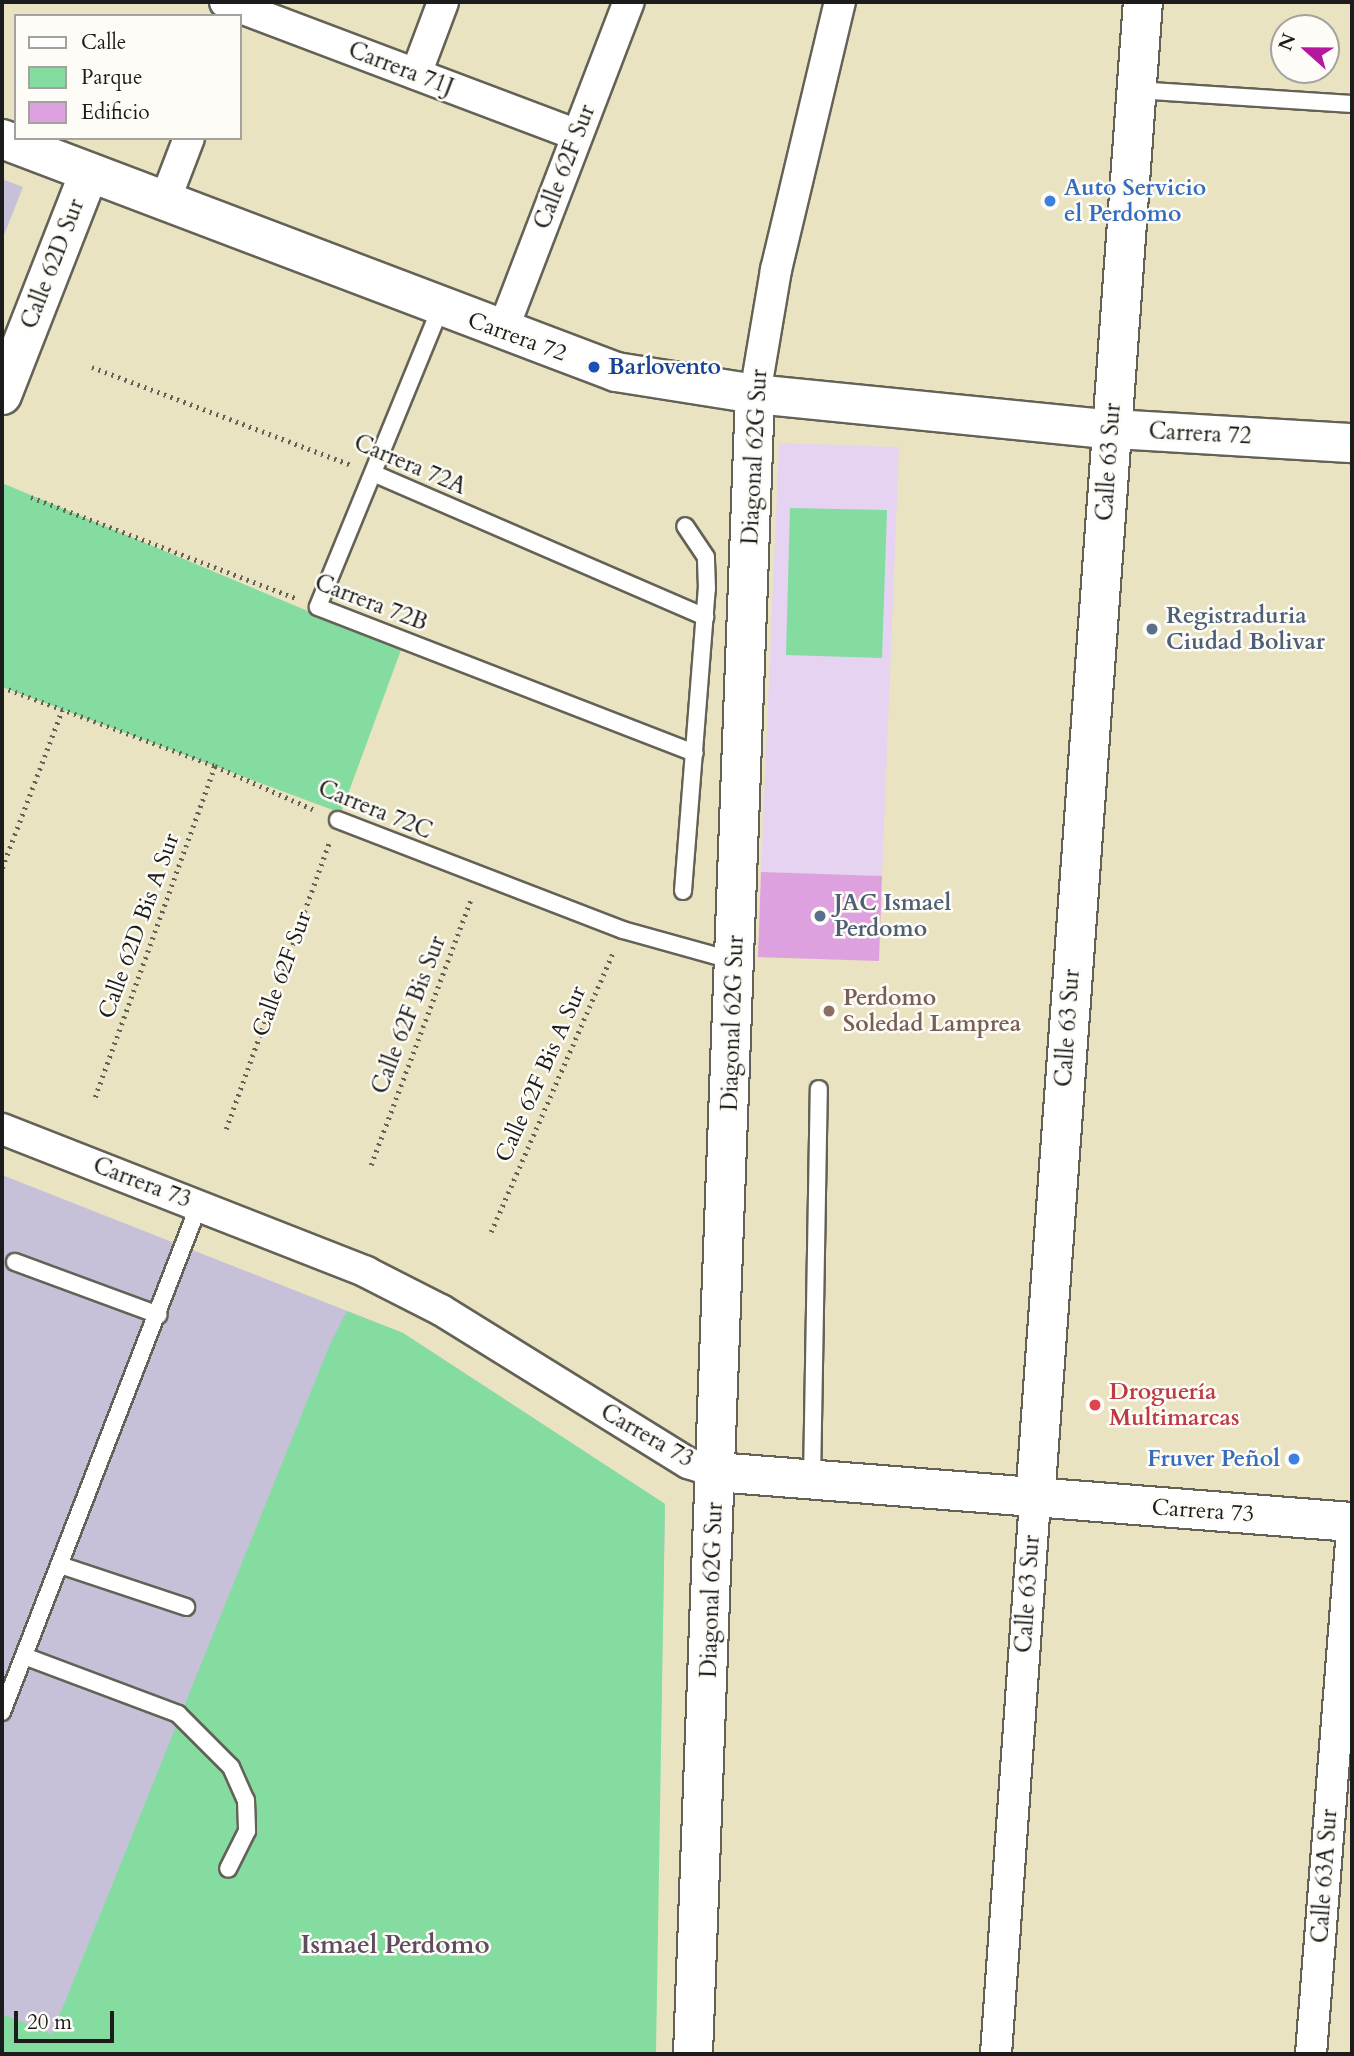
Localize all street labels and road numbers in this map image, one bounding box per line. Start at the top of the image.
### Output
street label: Carrera 71J [344,36,458,102]
street label: Calle 62F Sur [529,101,601,233]
street label: Calle 62D Sur [16,195,90,333]
street label: Carrera 72 [464,306,570,368]
street label: Diagonal 62G Sur [737,368,773,546]
street label: Calle 63 Sur [1091,402,1127,522]
street label: Carrera 72 [1148,418,1252,450]
street label: Carrera 72A [350,429,470,501]
street label: Carrera 72B [311,569,431,637]
street label: Carrera 72C [314,775,436,845]
street label: Calle 62D Bis A Sur [93,830,185,1022]
street label: Calle 62F Sur [247,908,317,1040]
street label: Calle 62F Bis Sur [366,932,452,1098]
street label: Diagonal 62G Sur [716,935,750,1111]
street label: Calle 63 Sur [1050,968,1086,1088]
street label: Calle 62F Bis A Sur [490,982,592,1166]
street label: Carrera 73 [89,1152,195,1214]
street label: Carrera 73 [596,1398,698,1474]
street label: Carrera 73 [1151,1494,1255,1528]
street label: Diagonal 62G Sur [695,1502,729,1678]
street label: Calle 63 Sur [1010,1534,1046,1654]
street label: Calle 63A Sur [1307,1808,1343,1944]

